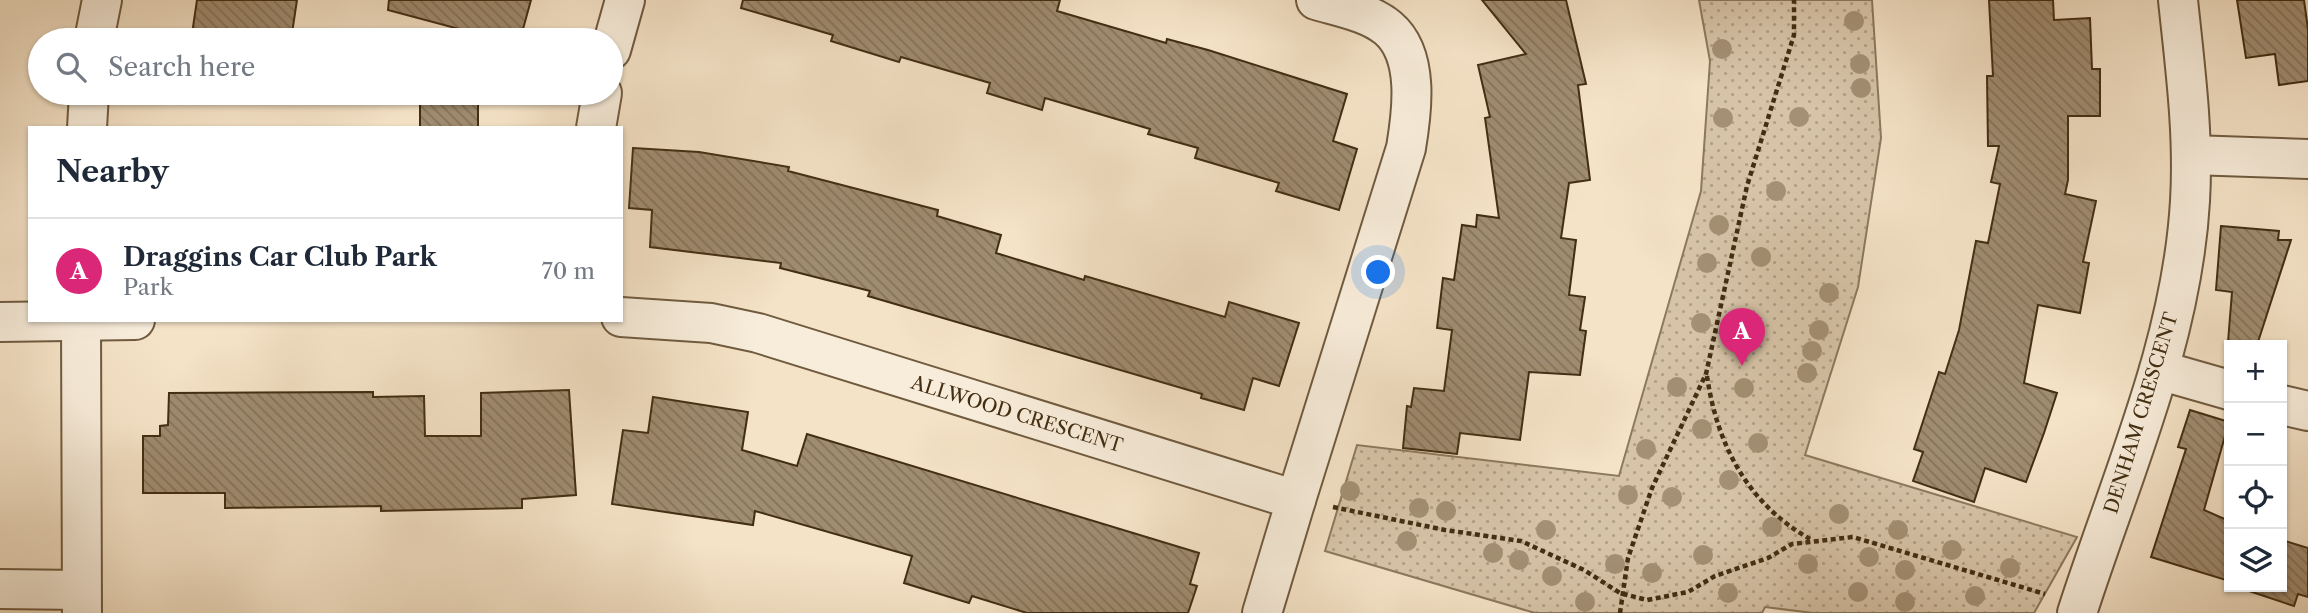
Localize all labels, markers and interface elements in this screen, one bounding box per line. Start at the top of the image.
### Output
search box [28,28,623,105]
icon: search [52,48,90,86]
text: Search here [108,51,255,83]
text: Nearby [56,153,169,190]
text: Draggins Car Club Park [123,241,437,273]
your location [1361,255,1395,289]
text: A [70,257,88,285]
text: 70 m [542,257,595,285]
text: Park [123,273,173,301]
pin: A [1719,308,1765,366]
street label: DENHAM CRESCENT [2099,309,2183,516]
map controls [2224,340,2287,592]
button: + [2224,340,2287,403]
street label: ALLWOOD CRESCENT [907,371,1126,457]
button: − [2224,403,2287,466]
button: locate [2224,466,2287,529]
button: layers [2224,529,2287,592]

